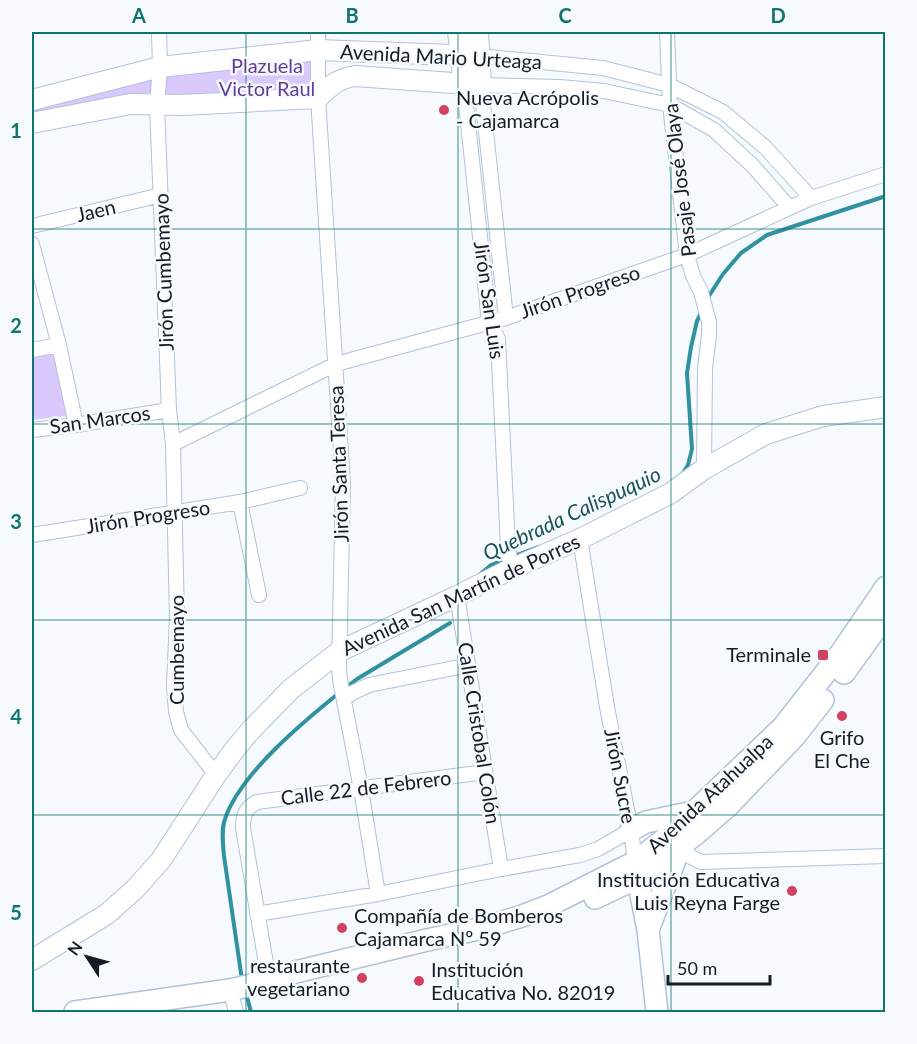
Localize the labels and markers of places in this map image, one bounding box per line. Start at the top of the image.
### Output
place label: Nueva Acrópolis - Cajamarca [456,85,599,132]
marker: Nueva Acrópolis - Cajamarca [437,103,451,117]
place label: Terminale [726,642,811,666]
marker: Terminale [816,648,830,662]
marker: Grifo El Che [835,709,849,723]
place label: Grifo El Che [814,725,870,772]
place label: Institución Educativa Luis Reyna Farge [597,867,780,914]
marker: Institución Educativa Luis Reyna Farge [785,884,799,898]
place label: Compañía de Bomberos Cajamarca Nº 59 [354,903,563,950]
marker: Compañía de Bomberos Cajamarca Nº 59 [335,921,349,935]
place label: restaurante vegetariano [247,953,350,1000]
place label: Institución Educativa No. 82019 [431,957,615,1004]
marker: restaurante vegetariano [355,971,369,985]
marker: Institución Educativa No. 82019 [412,974,426,988]

